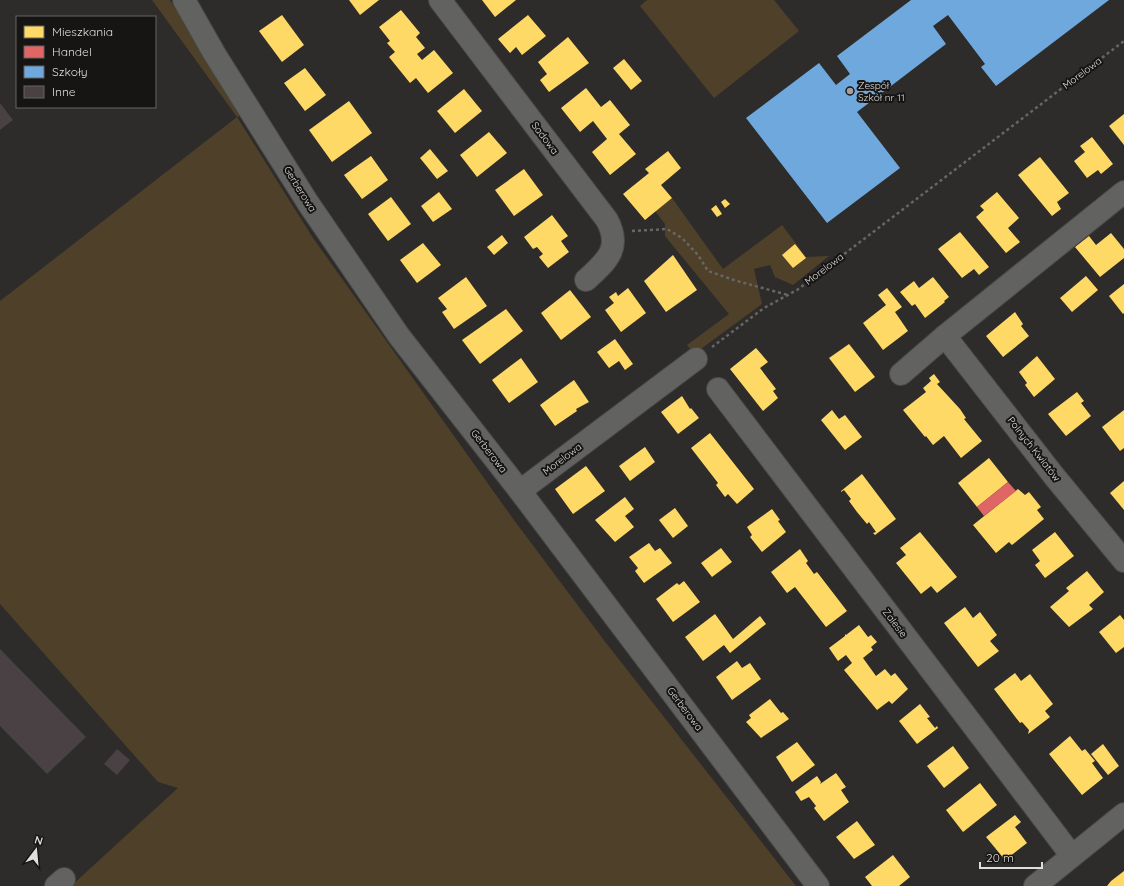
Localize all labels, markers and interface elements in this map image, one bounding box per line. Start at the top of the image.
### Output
legend [16,16,156,108]
text: Mieszkania [52,24,113,39]
text: Handel [52,44,92,59]
street label: Morelowa [1060,54,1104,92]
text: Szkoły [52,64,87,79]
place label: Zespół Szkół nr 11 [858,79,905,104]
text: Inne [52,84,76,99]
marker: Zespół Szkół nr 11 [845,86,855,96]
street label: Sadowa [529,119,561,157]
street label: Gerberowa [281,164,319,214]
street label: Morelowa [802,250,846,288]
street label: Polnych Kwiatów [1005,414,1064,484]
street label: Gerberowa [468,427,510,475]
street label: Morelowa [540,440,584,478]
street label: Zalesie [880,606,910,640]
street label: Gerberowa [664,685,706,733]
north arrow [16,830,56,870]
text: N [33,833,45,848]
scale bar [980,844,1042,870]
text: 20 m [986,850,1014,865]

